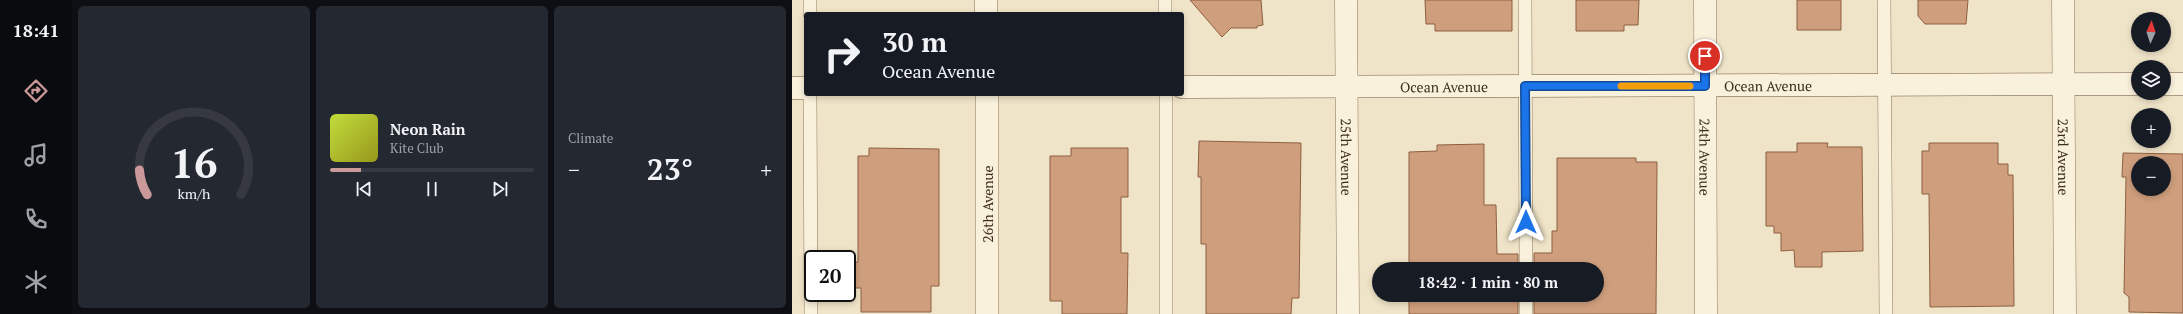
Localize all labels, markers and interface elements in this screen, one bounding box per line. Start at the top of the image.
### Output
north arrow [2131,12,2171,52]
map controls [2131,12,2171,196]
text: 18:41 [13,18,59,42]
text: 30 m [882,23,947,60]
icon: right [816,28,868,80]
pin [1688,39,1722,73]
icon: arrive [1694,45,1716,67]
text: Ocean Avenue [882,59,995,83]
button: layers [2131,60,2171,100]
street label: Ocean Avenue [1724,76,1812,95]
icon: directions [22,77,50,105]
street label: Ocean Avenue [1400,77,1488,96]
button: + [2131,108,2171,148]
street label: 25th Avenue [1337,118,1357,196]
street label: 24th Avenue [1696,118,1715,196]
street label: 23rd Avenue [2054,118,2074,196]
text: Neon Rain [390,119,466,139]
text: Climate [568,129,613,147]
text: 16 [170,135,218,190]
text: Kite Club [390,139,444,157]
icon: music [22,141,50,169]
text: 23° [647,149,693,189]
text: − [568,155,580,184]
text: + [760,155,772,184]
button: − [2131,156,2171,196]
street label: 26th Avenue [978,165,997,243]
icon: previous [353,178,375,200]
icon: pause [421,178,443,200]
icon: next [489,178,511,200]
text: km/h [178,184,211,203]
position arrow [1505,201,1547,243]
icon: phone [22,205,50,233]
speed limit sign: 20 [804,250,856,302]
icon: climate [22,268,50,296]
text: 18:42 · 1 min · 80 m [1418,272,1558,292]

